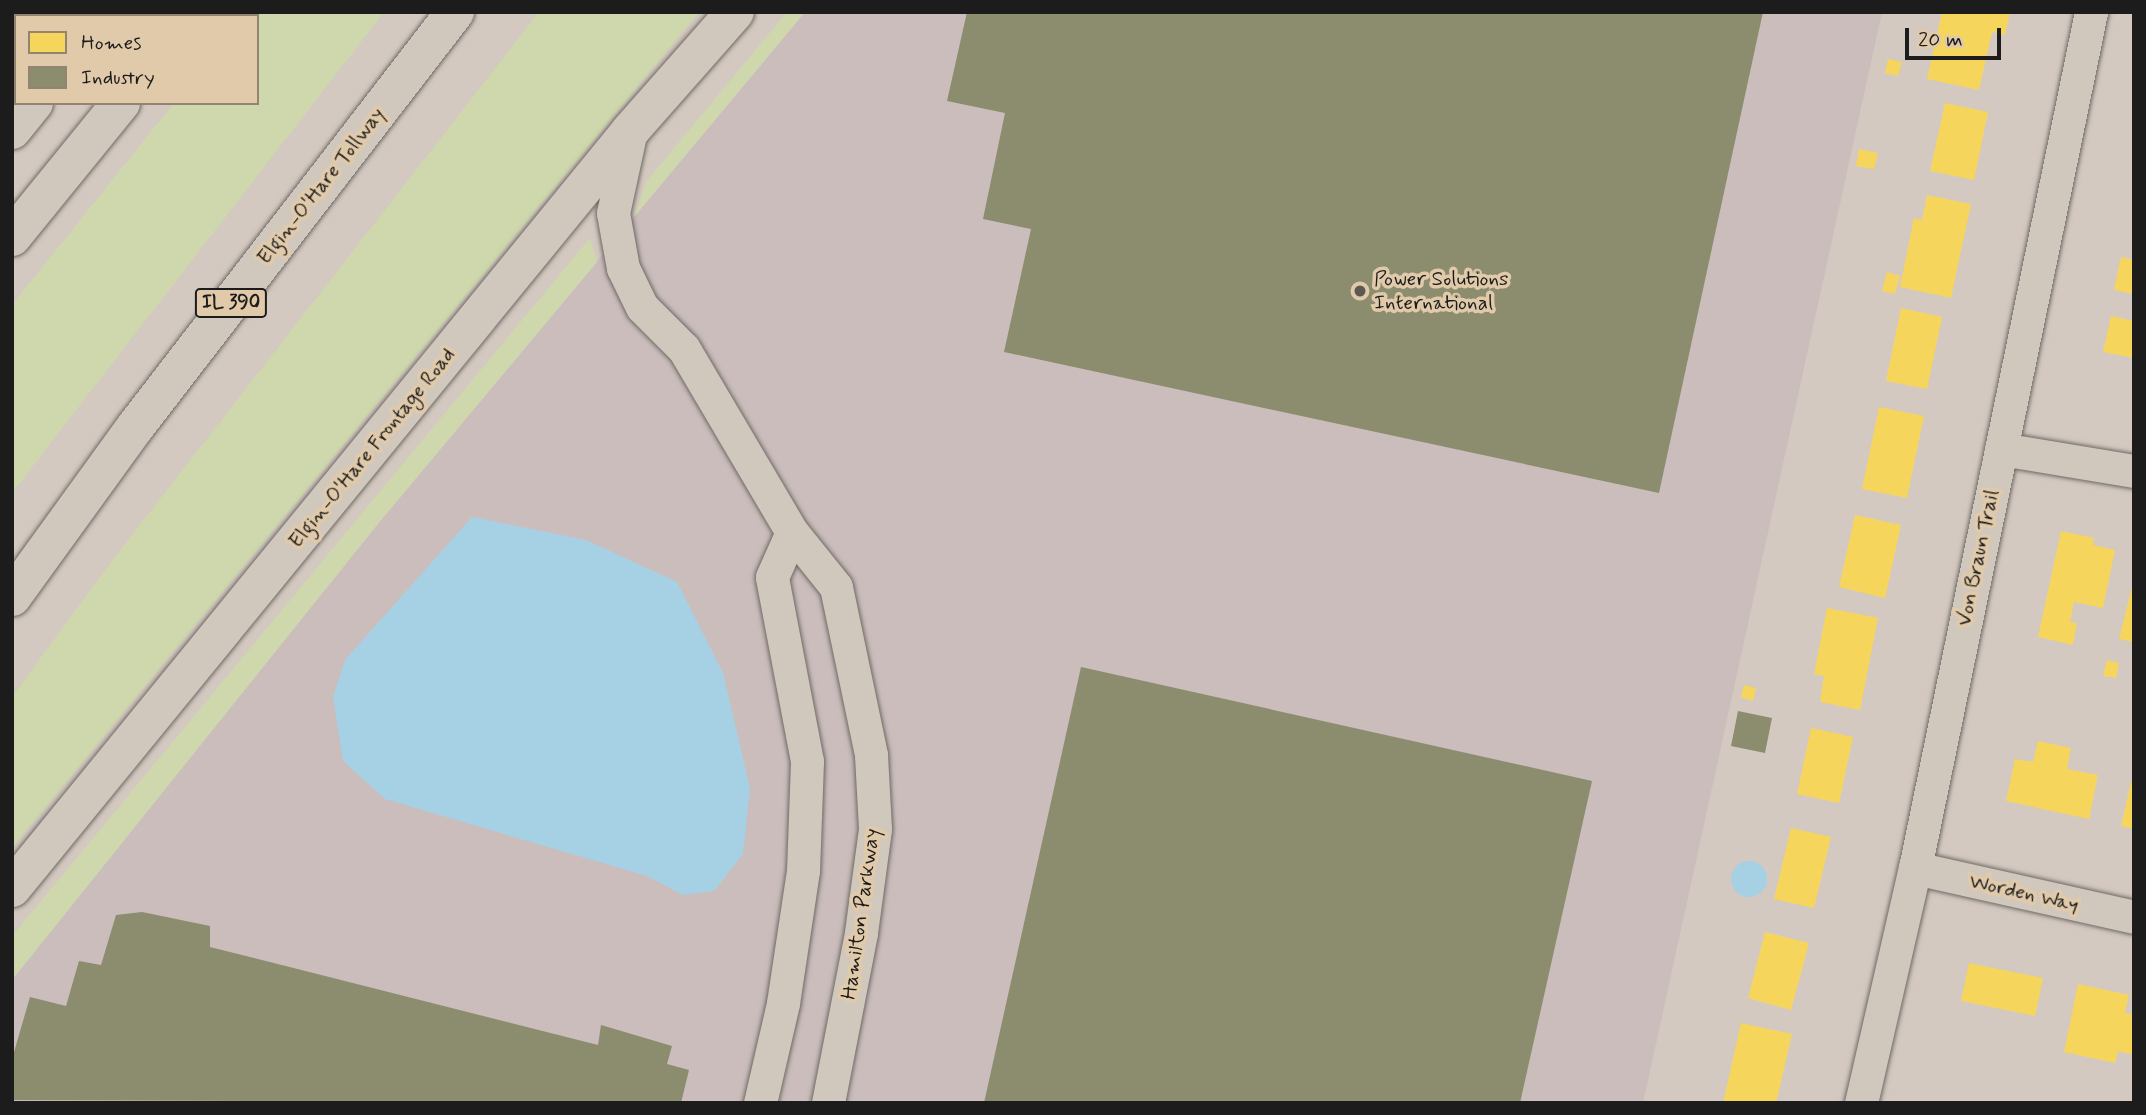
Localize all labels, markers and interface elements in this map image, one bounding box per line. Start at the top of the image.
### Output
legend [14,14,259,105]
scale bar [1908,14,2004,58]
text: 20 m [1918,26,1963,54]
text: Homes [81,29,141,57]
text: Industry [81,64,155,92]
street label: Elgin-O'Hare Tollway [253,104,389,268]
place label: Power Solutions International [1374,266,1507,316]
marker: Power Solutions International [1352,283,1368,299]
road number: IL 390 [194,288,268,318]
street label: Elgin-O'Hare Frontage Road [283,343,461,553]
street label: Von Braun Trail [1951,487,2005,629]
street label: Hamilton Parkway [837,829,885,999]
street label: Worden Way [1966,868,2082,918]

